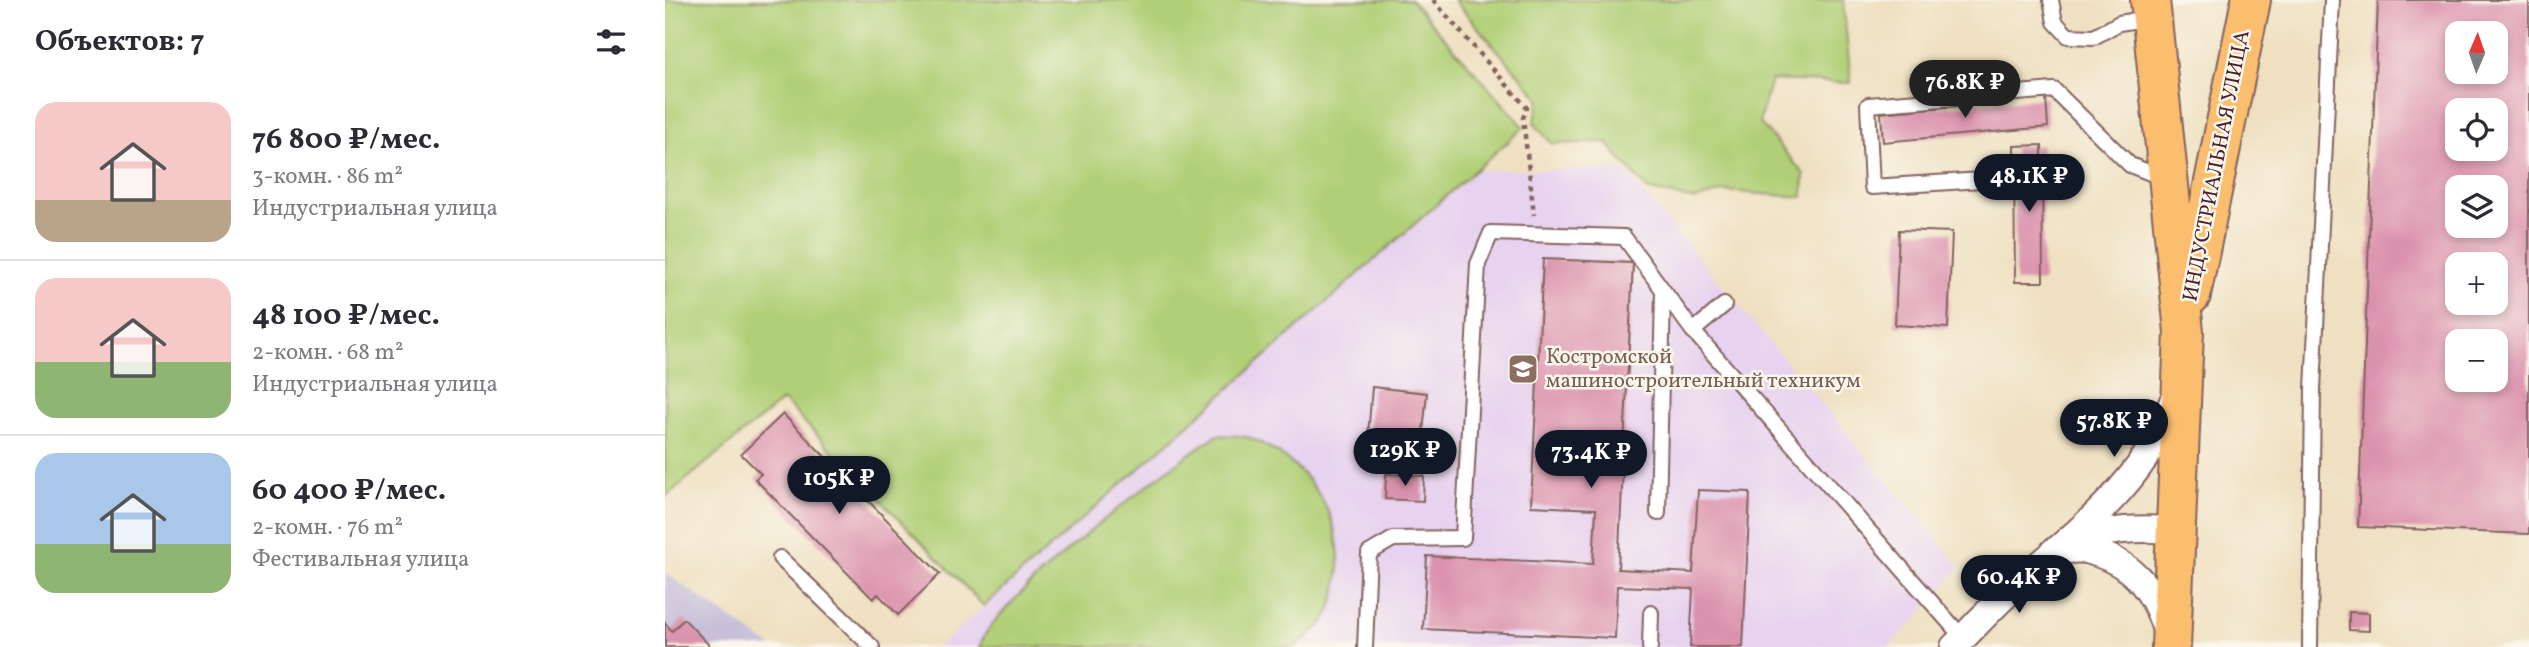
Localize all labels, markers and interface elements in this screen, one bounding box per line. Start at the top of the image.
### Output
text: Объектов: 7 [35,21,205,63]
north arrow [2445,21,2508,84]
map controls [2445,21,2508,392]
icon: filters [592,23,630,61]
street label: ИНДУСТРИАЛЬНАЯ УЛИЦА [2176,28,2258,304]
pin: 76.8K ₽ [1900,60,2030,120]
text: 76.8K ₽ [1925,67,2005,99]
button: locate [2445,98,2508,161]
text: 76 800 ₽/мес. [252,119,440,161]
icon: home [91,130,175,214]
pin: 48.1K ₽ [1964,154,2094,214]
text: 3-комн. · 86 m² [252,161,403,193]
text: 48.1K ₽ [1990,161,2068,193]
button: layers [2445,175,2508,238]
text: Индустриальная улица [252,193,498,225]
button: + [2445,252,2508,315]
text: 48 100 ₽/мес. [252,295,440,337]
icon: home [91,306,175,390]
button: − [2445,329,2508,392]
text: 2-комн. · 68 m² [252,337,403,369]
place label: Костромской машиностроительный техникум [1546,343,1861,396]
school or university icon: Костромской машиностроительный техникум [1506,352,1540,386]
text: Индустриальная улица [252,369,498,401]
pin: 57.8K ₽ [2049,400,2179,459]
text: 57.8K ₽ [2076,406,2152,438]
pin: 129K ₽ [1348,428,1462,488]
pin: 73.4K ₽ [1526,430,1656,490]
text: 129K ₽ [1370,435,1440,467]
text: 73.4K ₽ [1551,437,1631,469]
pin: 105K ₽ [782,456,896,516]
text: 105K ₽ [803,463,875,495]
text: 60 400 ₽/мес. [252,470,446,512]
icon: home [91,481,175,565]
text: 2-комн. · 76 m² [252,512,403,544]
text: Фестивальная улица [252,544,470,576]
pin: 60.4K ₽ [1954,556,2084,615]
text: 60.4K ₽ [1977,562,2061,594]

